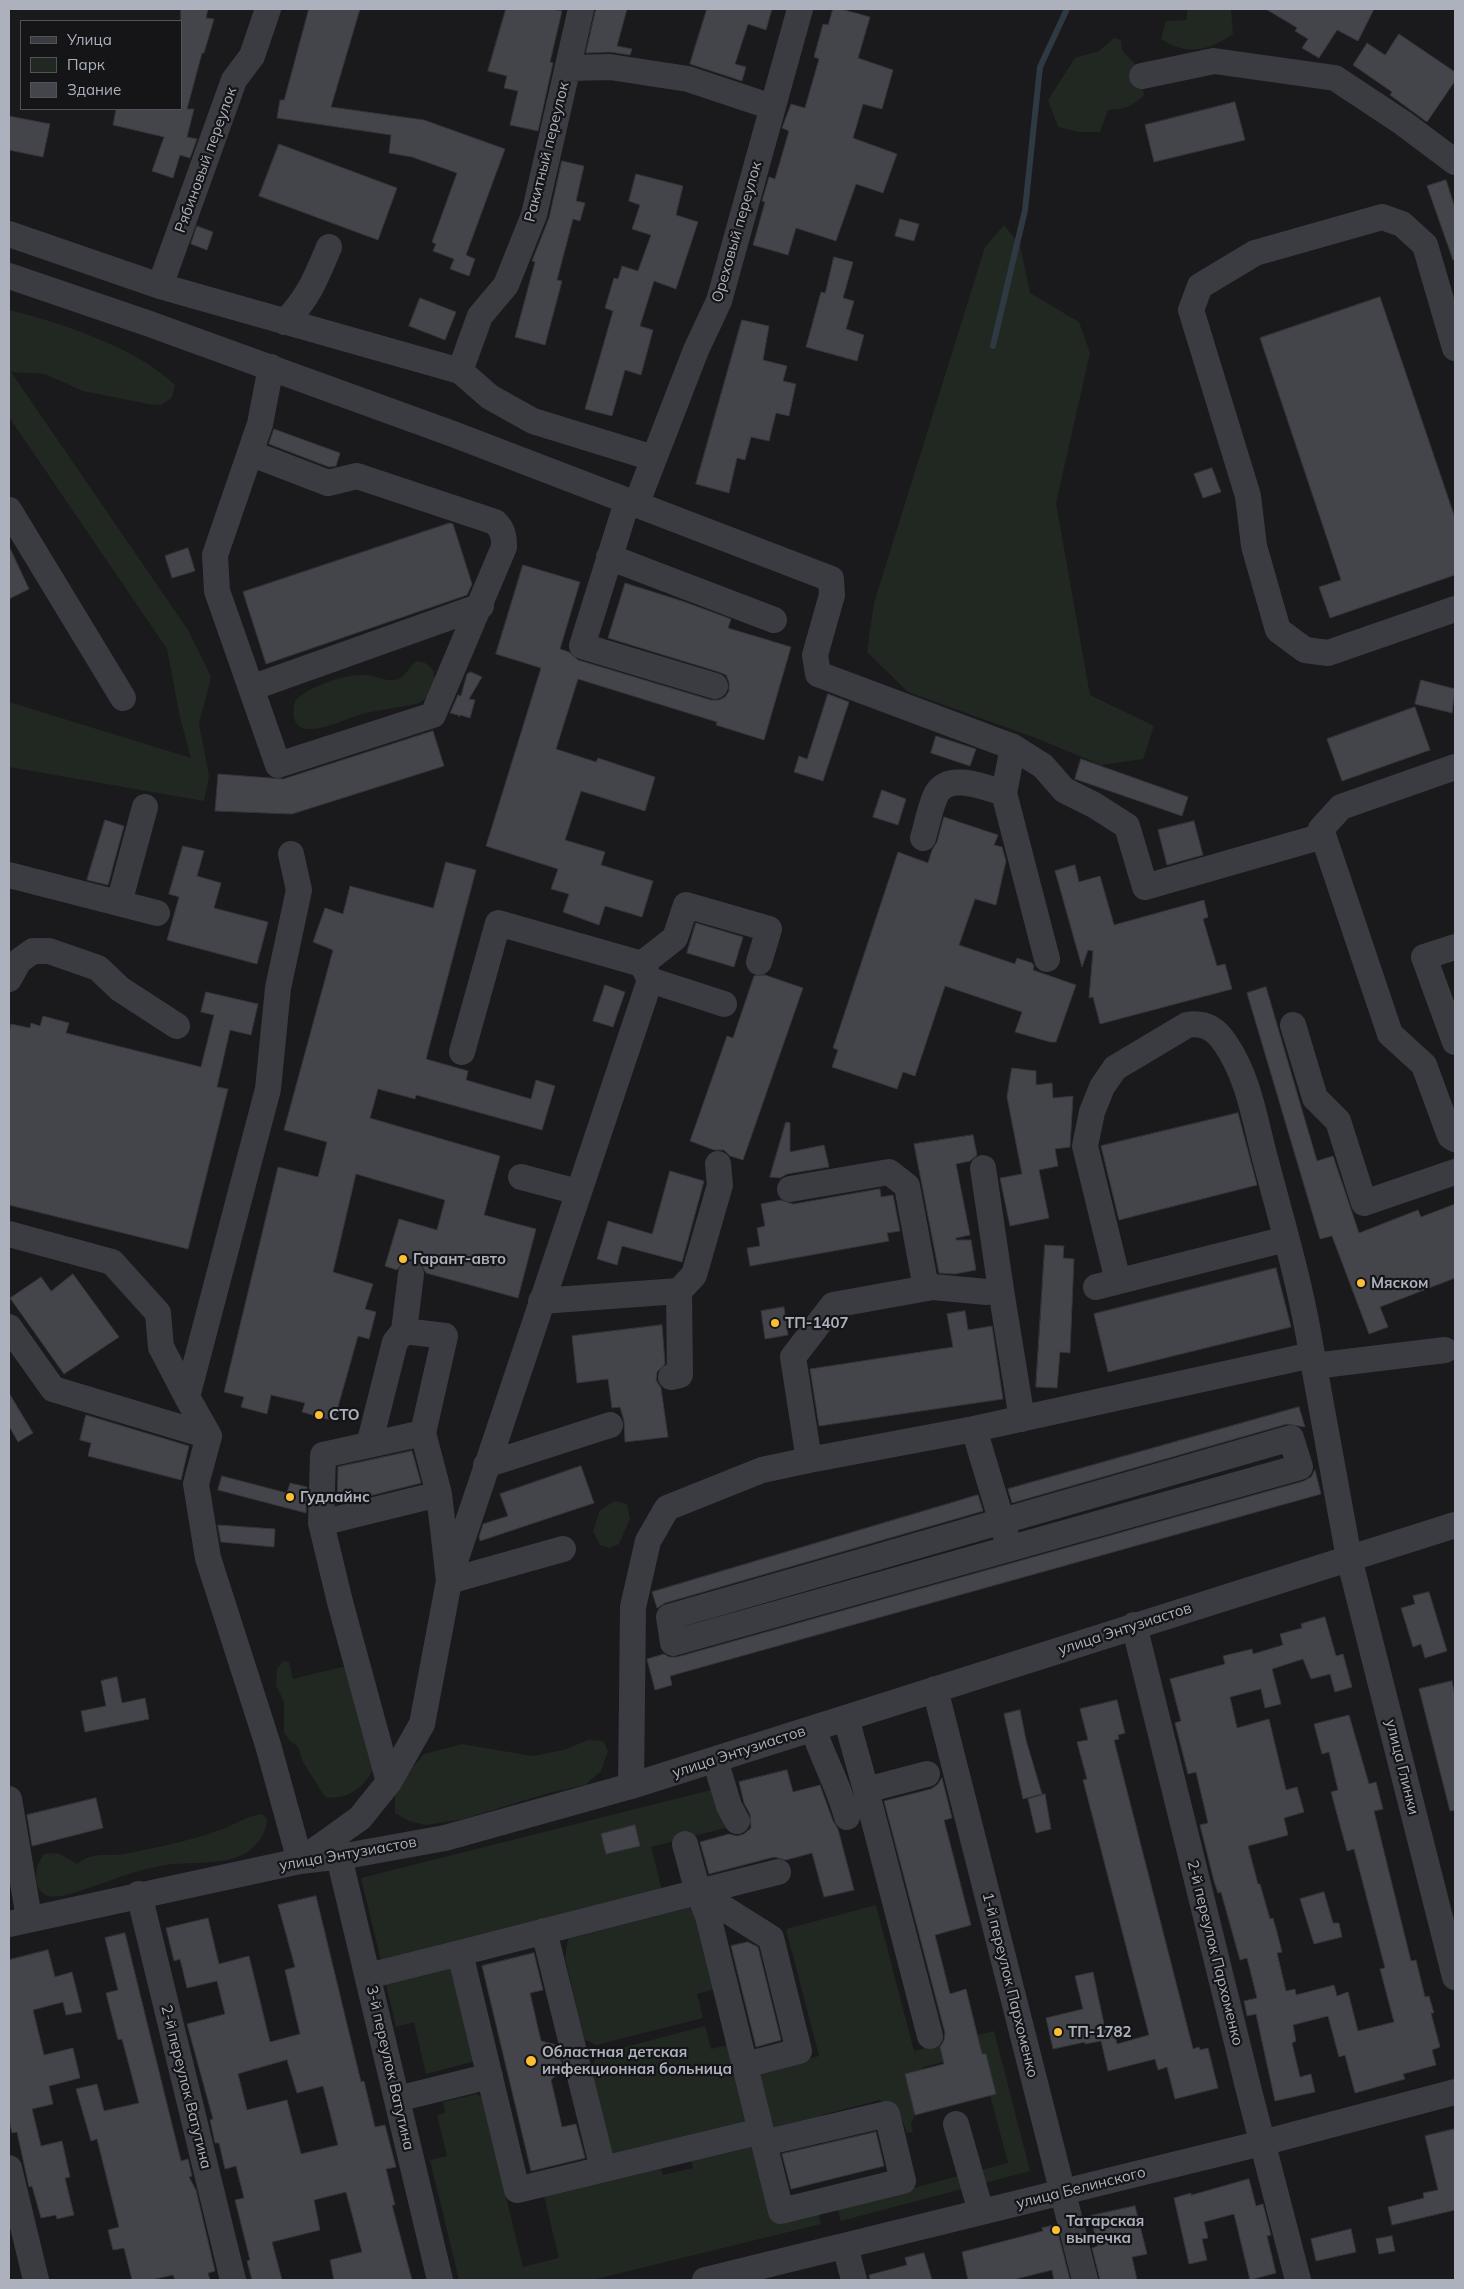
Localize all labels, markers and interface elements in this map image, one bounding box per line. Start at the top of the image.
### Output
legend [20,20,182,110]
text: Улица [67,30,112,49]
text: Парк [67,55,105,74]
text: Здание [67,80,121,99]
street label: Ракитный переулок [521,80,573,224]
street label: Рябиновый переулок [171,85,241,235]
street label: Ореховый переулок [708,159,766,305]
place label: Гарант-авто [413,1250,506,1268]
marker: Гарант-авто [397,1253,409,1265]
place label: Мяском [1371,1274,1428,1292]
marker: Мяском [1355,1277,1367,1289]
place label: ТП-1407 [785,1314,848,1332]
marker: ТП-1407 [769,1317,781,1329]
place label: СТО [329,1406,360,1424]
marker: СТО [313,1409,325,1421]
place label: Гудлайнс [300,1488,370,1506]
marker: Гудлайнс [284,1491,296,1503]
street label: улица Энтузиастов [1056,1599,1194,1659]
street label: улица Глинки [1381,1718,1423,1816]
street label: улица Энтузиастов [670,1722,808,1782]
street label: улица Энтузиастов [278,1833,418,1875]
street label: 2-й переулок Пархоменко [1183,1858,1247,2048]
street label: 1-й переулок Пархоменко [978,1890,1042,2080]
street label: 3-й переулок Ватутина [362,1984,418,2152]
street label: 2-й переулок Ватутина [157,2003,215,2171]
place label: ТП-1782 [1068,2023,1131,2041]
marker: ТП-1782 [1052,2026,1064,2038]
place label: Областная детская инфекционная больница [542,2043,732,2078]
marker: Областная детская инфекционная больница [524,2054,538,2068]
street label: улица Белинского [1015,2163,1147,2213]
place label: Татарская выпечка [1066,2212,1144,2247]
marker: Татарская выпечка [1050,2224,1062,2236]

